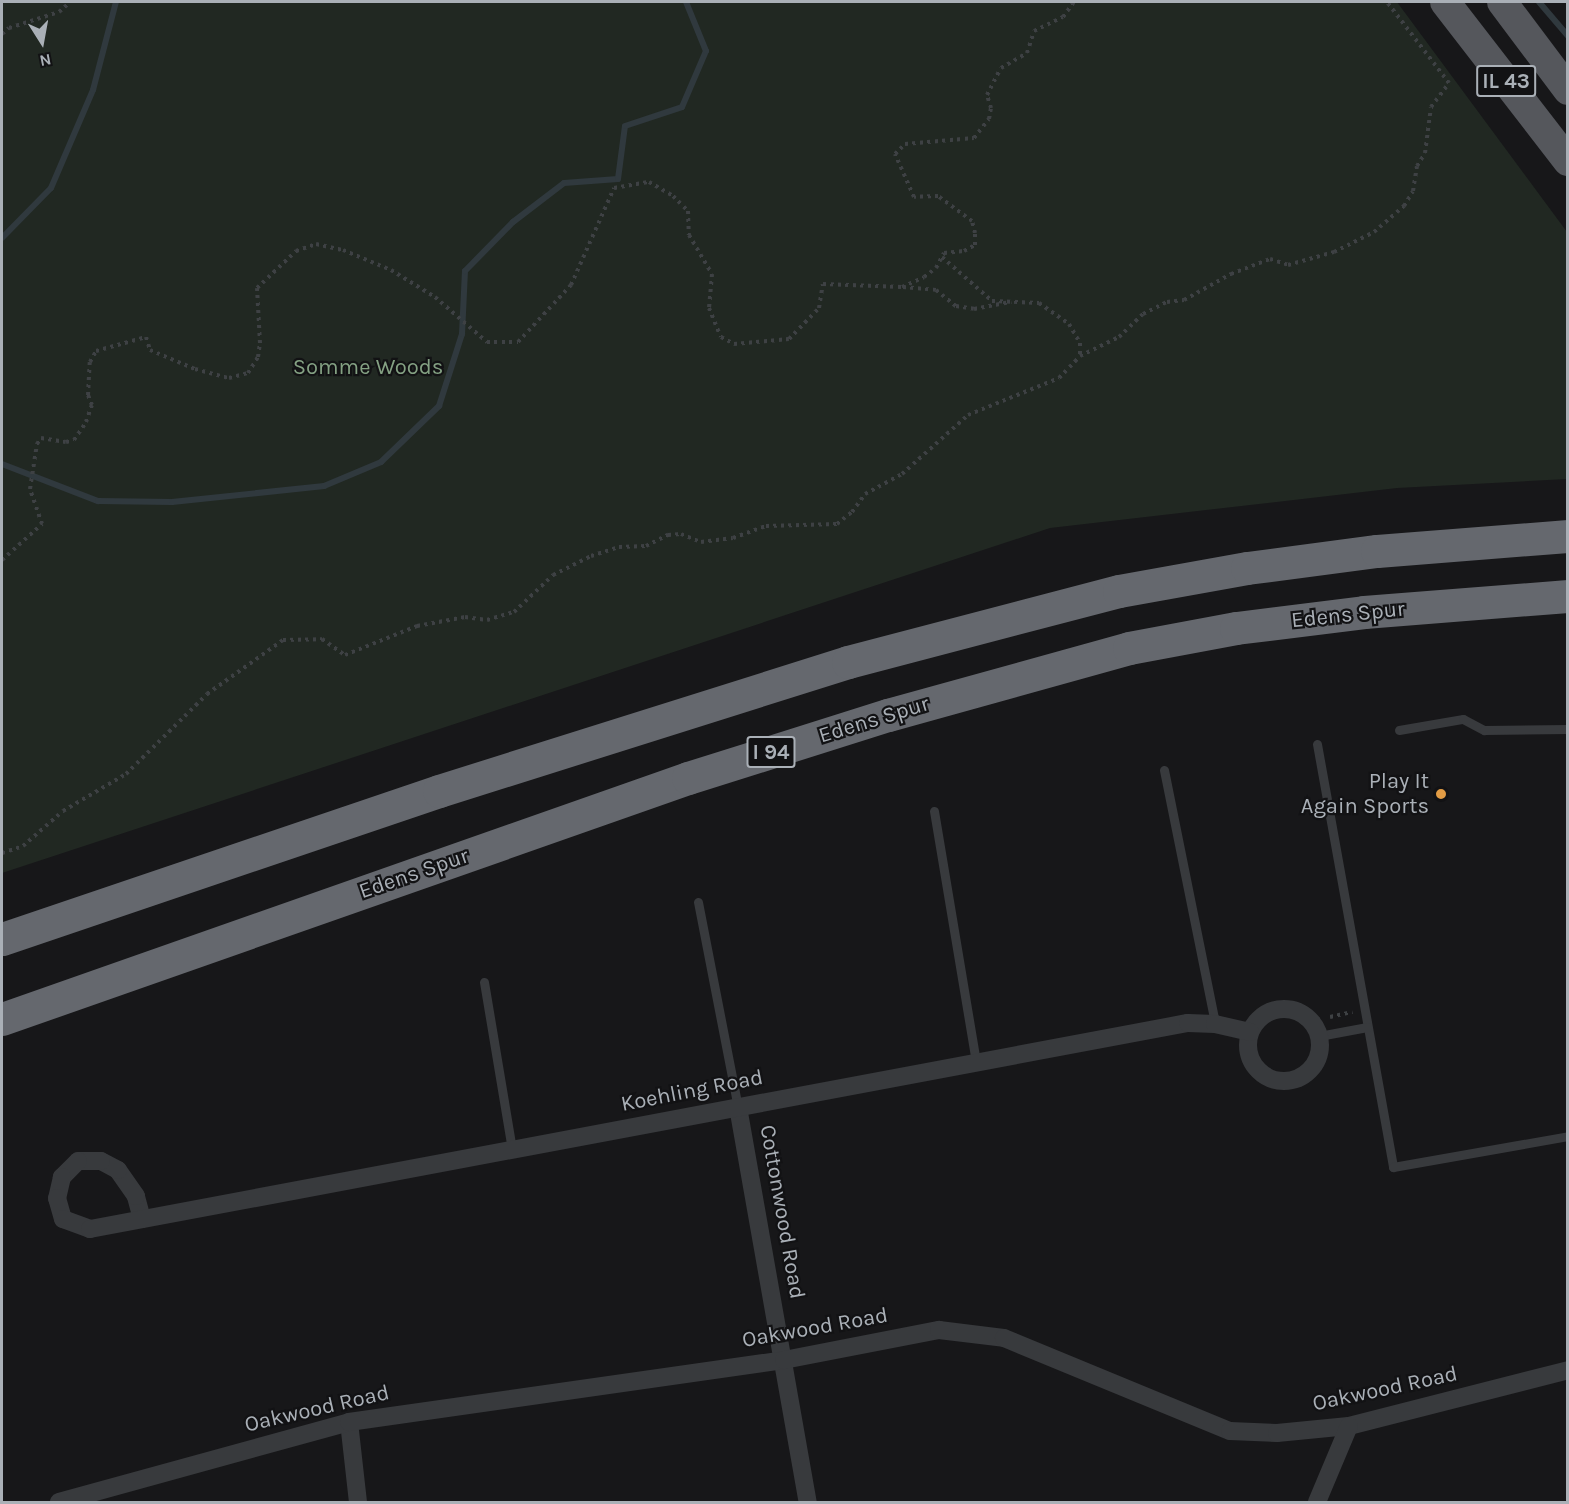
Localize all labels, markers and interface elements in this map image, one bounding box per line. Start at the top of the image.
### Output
north arrow [12,12,72,72]
text: N [38,50,53,71]
road number: IL 43 [1476,63,1536,99]
park label: Somme Woods [293,355,443,381]
street label: Edens Spur [1290,596,1406,634]
street label: Edens Spur [816,691,932,749]
road number: I 94 [746,734,796,770]
place label: Play It Again Sports [1301,768,1429,819]
marker: Play It Again Sports [1434,787,1448,801]
street label: Edens Spur [356,843,472,905]
street label: Koehling Road [619,1064,765,1118]
street label: Cottonwood Road [754,1123,810,1301]
street label: Oakwood Road [740,1302,890,1354]
street label: Oakwood Road [1310,1361,1460,1417]
street label: Oakwood Road [242,1380,392,1438]

